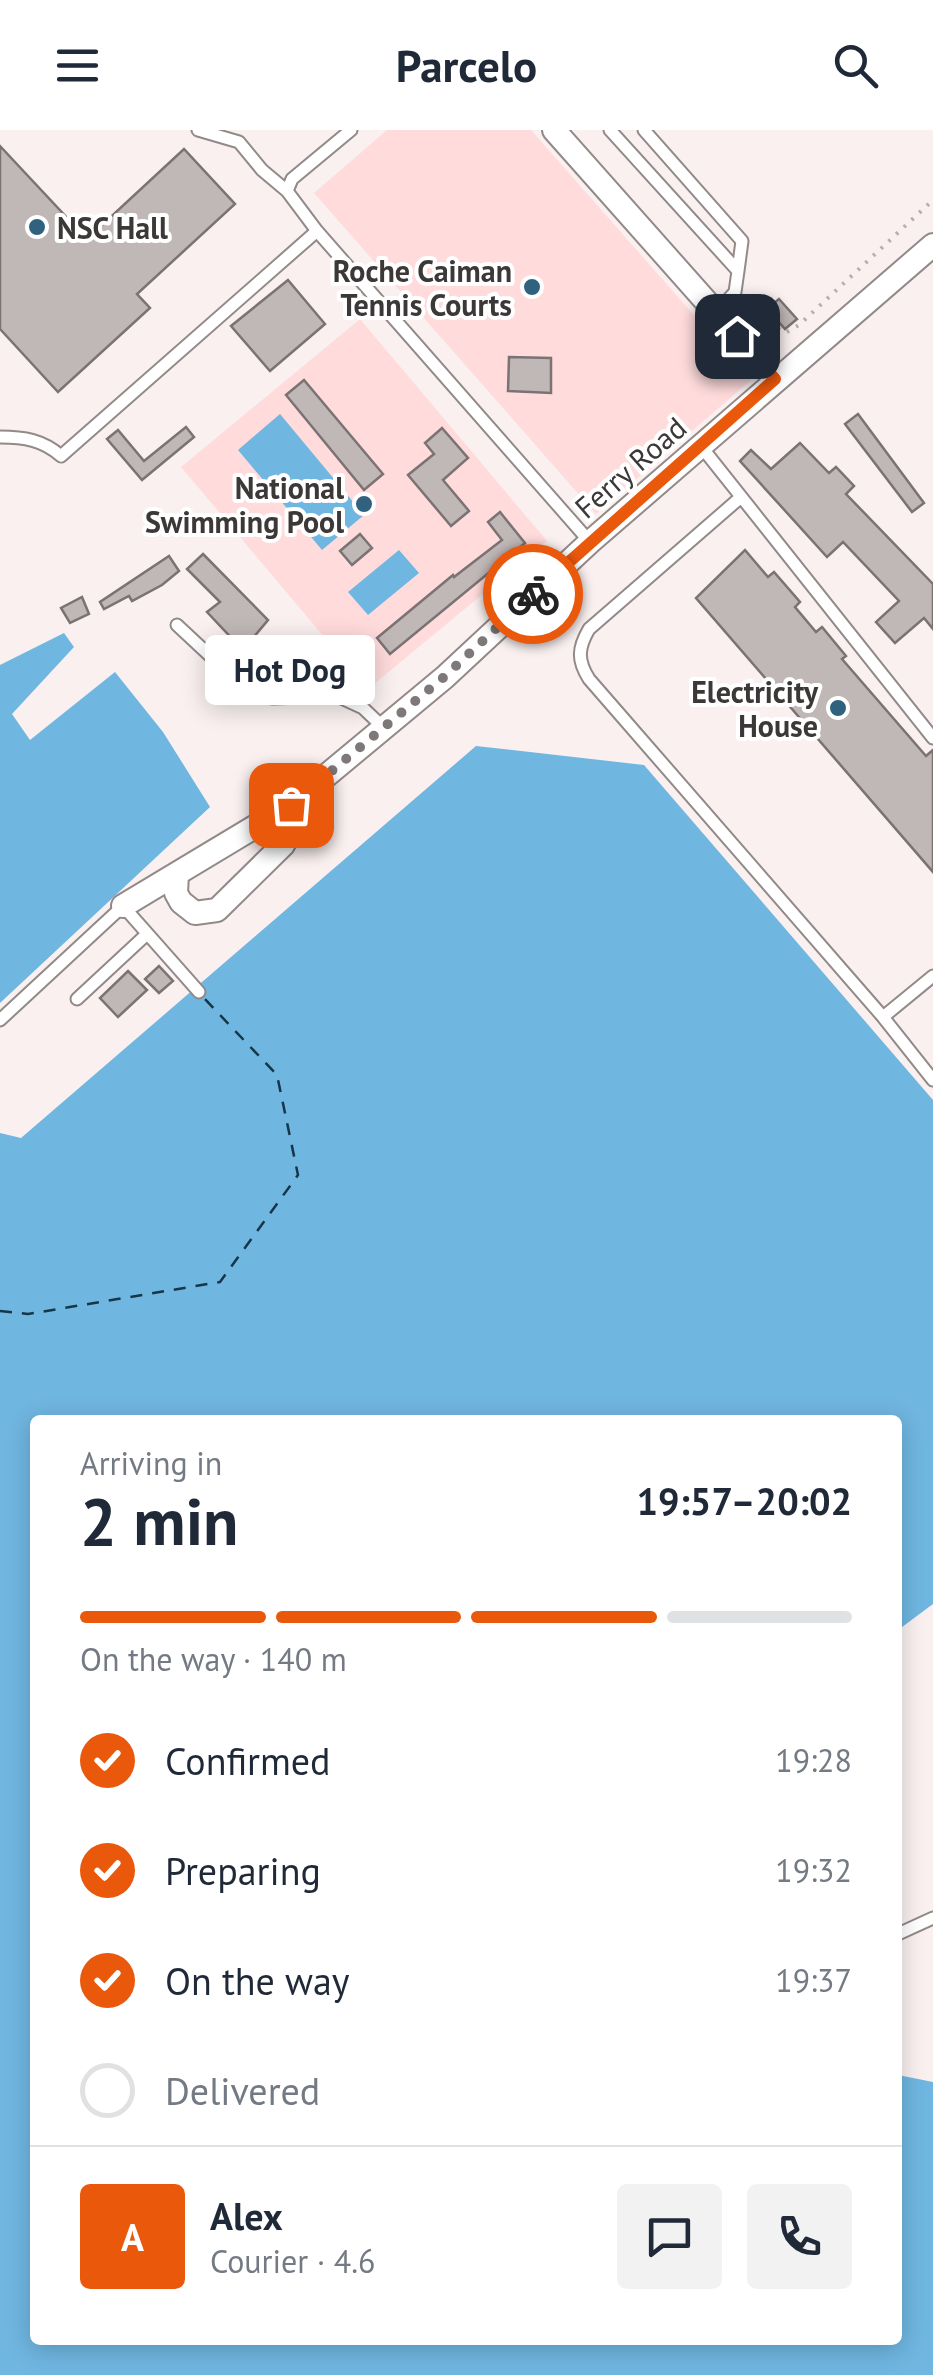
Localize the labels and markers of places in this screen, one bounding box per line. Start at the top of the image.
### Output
place label: NSC Hall [57,208,168,247]
marker: NSC Hall [26,216,48,238]
place label: Roche Caiman Tennis Courts [333,251,512,324]
marker: Roche Caiman Tennis Courts [521,276,543,298]
pin [695,294,780,379]
place label: National Swimming Pool [145,468,344,541]
marker: National Swimming Pool [353,493,375,515]
callout: Hot Dog [206,635,376,705]
place label: Electricity House [691,672,819,745]
marker: Electricity House [827,697,849,719]
pin [249,763,334,848]

